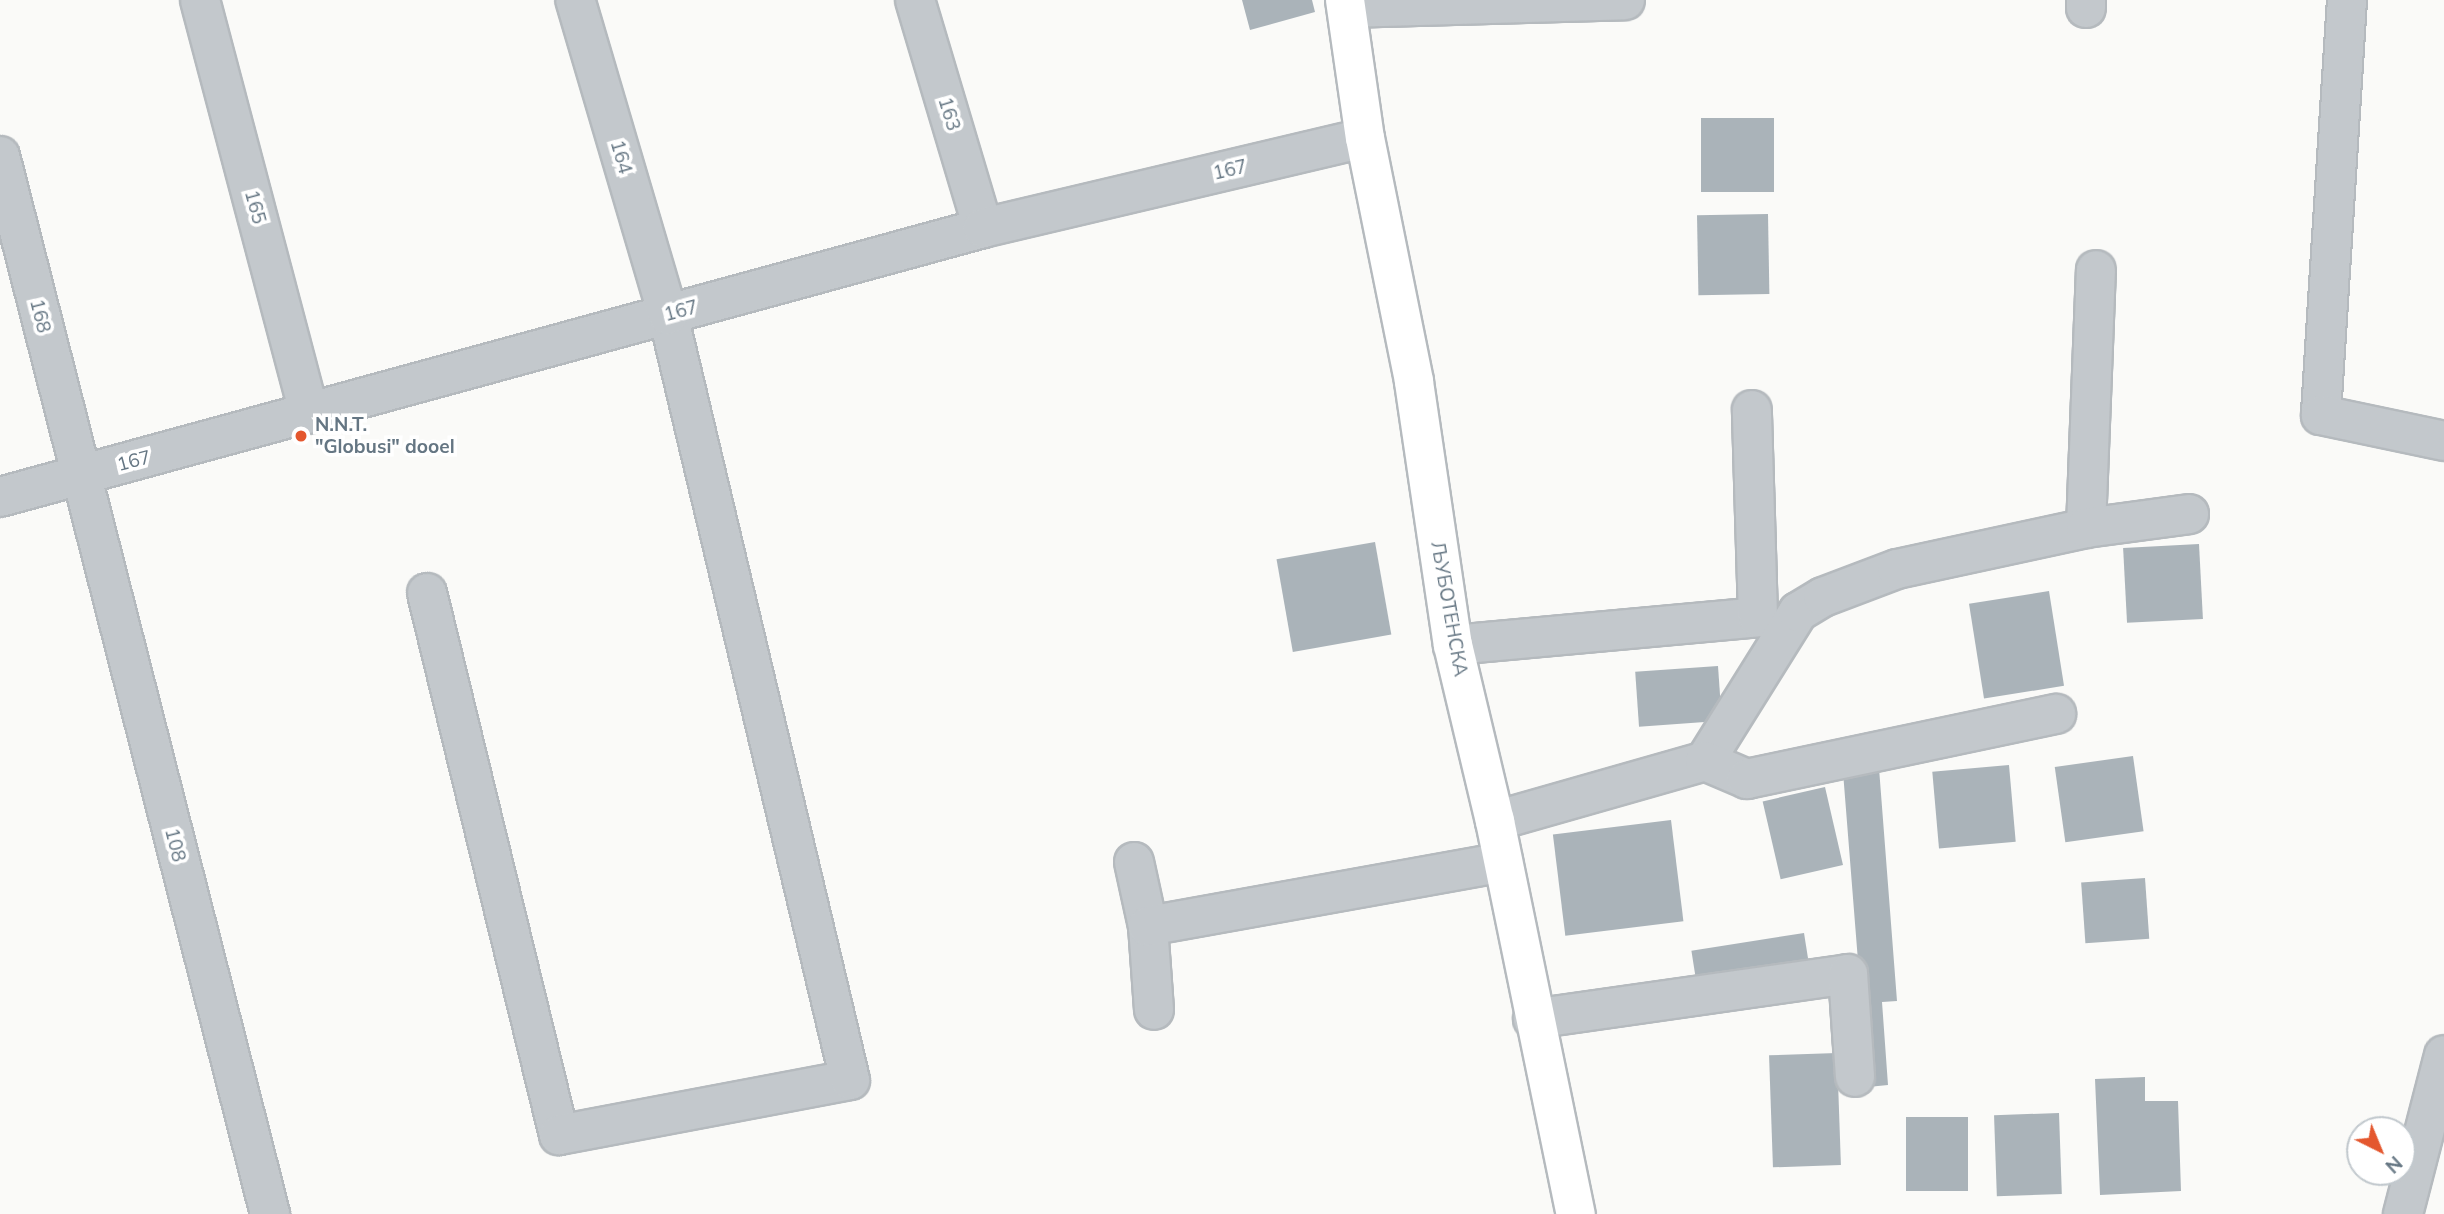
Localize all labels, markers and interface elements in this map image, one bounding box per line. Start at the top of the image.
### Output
street label: 163 [933,94,965,134]
street label: 164 [605,137,637,177]
street label: 167 [1211,155,1249,185]
street label: 165 [240,188,270,226]
street label: 167 [662,296,700,326]
street label: 168 [25,297,55,335]
place label: N.N.T. "Globusi" dooel [315,414,455,458]
marker: N.N.T. "Globusi" dooel [293,428,309,444]
street label: 167 [115,446,153,476]
street label: ЉУБОТЕНСКА [1426,540,1472,678]
street label: 108 [160,826,190,864]
north arrow [2346,1116,2416,1186]
text: N [2381,1151,2407,1179]

